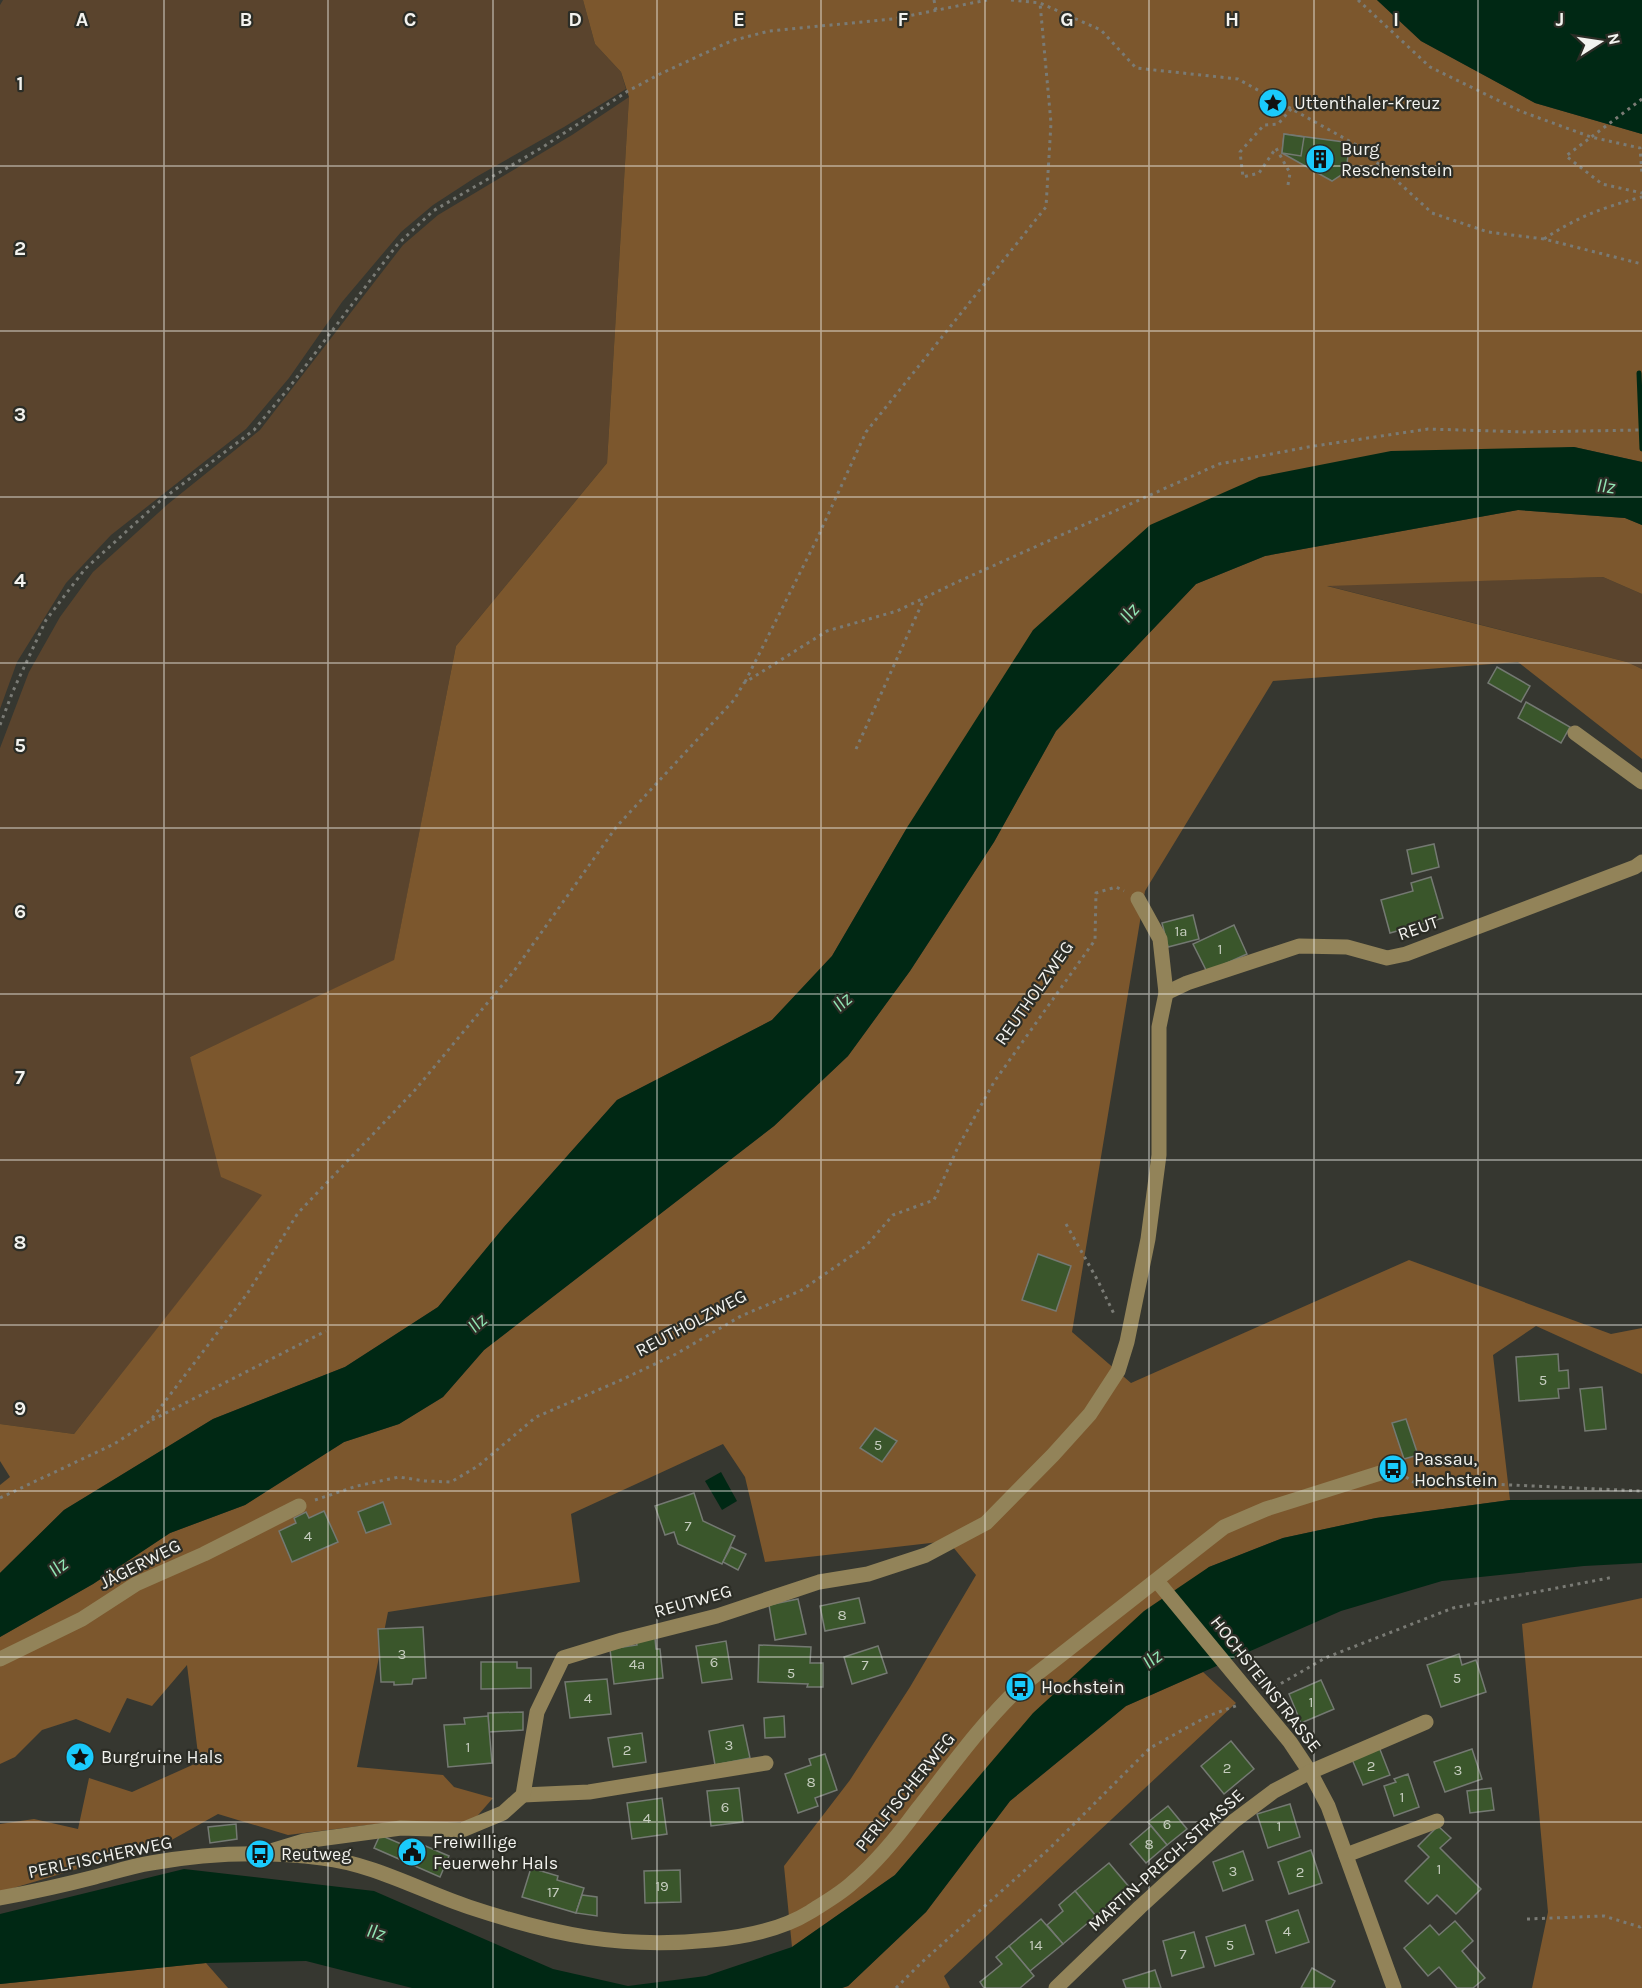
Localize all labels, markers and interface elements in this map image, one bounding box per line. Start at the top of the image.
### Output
text: A [76,8,89,31]
text: B [240,8,252,31]
text: C [404,8,416,31]
text: D [568,8,582,31]
text: E [733,8,745,31]
text: F [898,8,909,31]
text: G [1060,8,1074,31]
text: H [1225,8,1239,31]
text: I [1393,8,1399,31]
text: J [1556,8,1564,31]
north arrow [1570,12,1630,72]
text: N [1604,31,1625,47]
text: 1 [16,72,24,95]
place icon: Uttenthaler-Kreuz [1257,87,1289,119]
place label: Uttenthaler-Kreuz [1294,92,1440,114]
place label: Burg Reschenstein [1341,138,1453,181]
building icon: Burg Reschenstein [1304,143,1336,175]
text: 2 [14,237,26,260]
text: 3 [14,403,26,426]
water label: Ilz [1595,473,1617,499]
text: 4 [14,569,26,592]
water label: Ilz [1114,598,1144,628]
text: 5 [14,734,26,757]
text: 6 [14,900,26,923]
street label: REUT [1395,911,1441,945]
house number: 1a [1174,922,1188,940]
street label: REUTHOLZWEG [990,937,1078,1049]
house number: 1 [1218,940,1222,958]
water label: Ilz [827,987,857,1017]
text: 7 [15,1066,25,1089]
text: 8 [14,1231,26,1254]
street label: REUTHOLZWEG [632,1285,750,1361]
water label: Ilz [462,1308,492,1338]
house number: 5 [1539,1371,1547,1389]
text: 9 [14,1397,26,1420]
house number: 5 [874,1436,882,1454]
place label: Passau, Hochstein [1414,1448,1498,1491]
bus stop icon: Passau, Hochstein [1377,1453,1409,1485]
house number: 7 [684,1517,692,1535]
house number: 4 [304,1527,313,1545]
street label: JÄGERWEG [96,1534,184,1594]
water label: Ilz [44,1552,73,1582]
street label: REUTWEG [652,1579,734,1623]
house number: 8 [837,1606,847,1624]
street label: HOCHSTEINSTRASSE [1206,1611,1326,1757]
water label: Ilz [1138,1644,1167,1674]
house number: 3 [398,1645,406,1663]
house number: 6 [710,1653,718,1671]
house number: 4a [629,1655,645,1673]
house number: 7 [861,1656,869,1674]
house number: 5 [787,1664,795,1682]
house number: 5 [1453,1669,1461,1687]
bus stop icon: Hochstein [1004,1671,1036,1703]
place label: Hochstein [1041,1676,1125,1698]
house number: 4 [584,1689,593,1707]
house number: 1 [1309,1693,1313,1711]
street label: PERLFISCHERWEG [850,1728,960,1856]
house number: 3 [725,1736,733,1754]
house number: 1 [466,1738,470,1756]
place icon: Burgruine Hals [64,1741,96,1773]
house number: 2 [623,1741,631,1759]
place label: Burgruine Hals [101,1746,223,1768]
house number: 2 [1367,1757,1375,1775]
house number: 2 [1223,1759,1231,1777]
house number: 3 [1454,1761,1462,1779]
house number: 8 [806,1773,816,1791]
street label: MARTIN-PRECH-STRASSE [1083,1784,1249,1936]
house number: 1 [1400,1788,1404,1806]
house number: 6 [721,1798,729,1816]
house number: 4 [643,1809,652,1827]
house number: 6 [1163,1815,1171,1833]
house number: 1 [1277,1817,1281,1835]
street label: PERLFISCHERWEG [26,1831,174,1883]
place label: Freiwillige Feuerwehr Hals [433,1831,558,1874]
house number: 8 [1144,1835,1154,1853]
public building icon: Freiwillige Feuerwehr Hals [396,1836,428,1868]
bus stop icon: Reutweg [244,1838,276,1870]
place label: Reutweg [281,1843,351,1865]
house number: 1 [1437,1860,1441,1878]
house number: 3 [1229,1862,1237,1880]
house number: 2 [1296,1863,1304,1881]
house number: 19 [655,1877,669,1895]
house number: 17 [547,1883,559,1901]
water label: Ilz [364,1918,389,1946]
house number: 4 [1283,1922,1292,1940]
house number: 14 [1029,1936,1043,1954]
house number: 5 [1226,1936,1234,1954]
house number: 7 [1179,1945,1187,1963]

